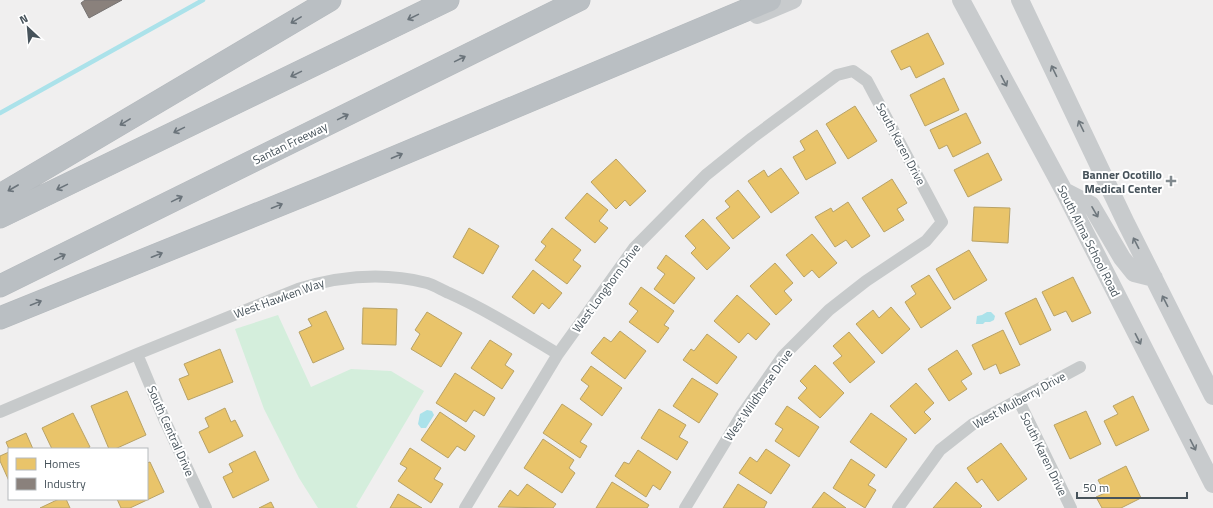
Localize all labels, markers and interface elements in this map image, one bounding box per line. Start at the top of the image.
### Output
north arrow [8,8,48,48]
text: N [17,10,31,28]
one-way arrow [407,14,419,21]
one-way arrow [291,16,302,24]
one-way arrow [454,55,466,62]
one-way arrow [1050,65,1057,77]
one-way arrow [290,71,302,78]
one-way arrow [1001,75,1009,87]
street label: South Karen Drive [871,99,931,189]
one-way arrow [337,112,349,120]
street label: Santan Freeway [249,117,331,169]
one-way arrow [119,119,131,127]
one-way arrow [1077,120,1084,132]
one-way arrow [173,127,185,134]
one-way arrow [391,152,403,159]
place label: Banner Ocotillo Medical Center [1082,165,1163,198]
marker: Banner Ocotillo Medical Center [1165,175,1177,187]
street label: South Alma School Road [1053,182,1125,300]
one-way arrow [56,184,68,191]
one-way arrow [7,185,19,193]
one-way arrow [170,195,182,202]
one-way arrow [271,201,283,209]
one-way arrow [1092,206,1100,218]
one-way arrow [1132,237,1139,249]
street label: West Longhorn Drive [567,240,645,336]
one-way arrow [150,250,162,258]
one-way arrow [54,252,66,260]
street label: West Hawken Way [231,273,327,323]
one-way arrow [1161,295,1168,307]
one-way arrow [30,299,42,307]
one-way arrow [1135,332,1143,344]
street label: West Wildhorse Drive [719,345,797,445]
street label: West Mulberry Drive [969,367,1069,433]
street label: South Central Drive [143,383,199,479]
street label: South Karen Drive [1016,409,1072,499]
one-way arrow [1190,439,1197,451]
legend [8,448,148,500]
text: Homes [44,454,80,473]
text: Industry [44,474,86,493]
scale bar [1077,474,1187,500]
text: 50 m [1083,478,1109,497]

